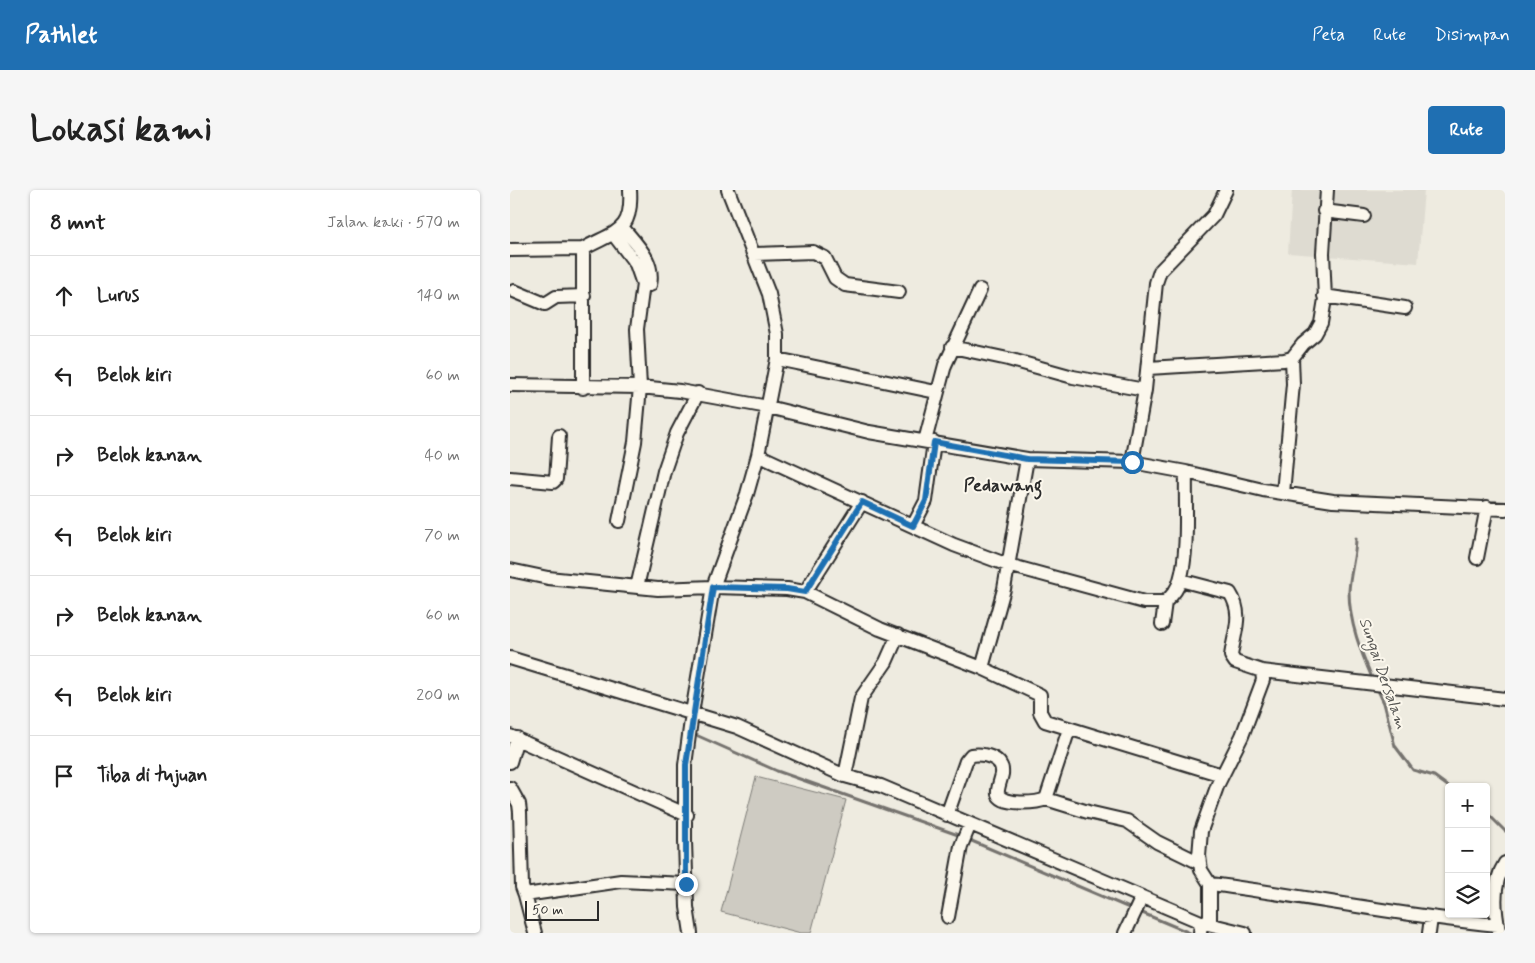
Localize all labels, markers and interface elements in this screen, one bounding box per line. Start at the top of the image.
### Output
text: Pathlet [25,20,97,51]
text: Peta [1312,23,1345,47]
text: Rute [1373,23,1406,47]
text: Disimpan [1434,23,1510,47]
button: Rute [1428,106,1505,154]
text: Lokasi kami [30,107,212,153]
text: 8 mnt [50,209,106,237]
text: Jalan kaki · 570 m [327,212,460,233]
icon: ahead [50,282,78,310]
text: Lurus [97,283,139,308]
text: 140 m [416,285,460,306]
icon: left [50,362,78,390]
text: Belok kiri [97,363,172,388]
text: 60 m [426,365,460,386]
icon: right [50,442,78,470]
text: Belok kanan [97,443,202,468]
text: 40 m [424,445,460,466]
route start [1121,451,1144,474]
district label: Pedawang [964,474,1042,500]
icon: left [50,522,78,550]
text: Belok kiri [97,523,172,548]
text: 70 m [424,525,460,546]
icon: right [50,602,78,630]
text: Belok kanan [97,603,202,628]
text: 60 m [426,605,460,626]
water label: Sungai Dersalam [1352,615,1412,733]
icon: left [50,682,78,710]
text: Belok kiri [97,683,172,708]
text: 200 m [416,685,460,706]
icon: arrive [50,762,78,790]
text: Tiba di tujuan [97,763,208,788]
map controls [1445,783,1490,918]
button: + [1445,783,1490,828]
button: − [1445,828,1490,873]
route end [675,873,698,896]
button: layers [1445,873,1490,918]
scale bar [525,898,599,921]
text: 50 m [532,901,563,919]

